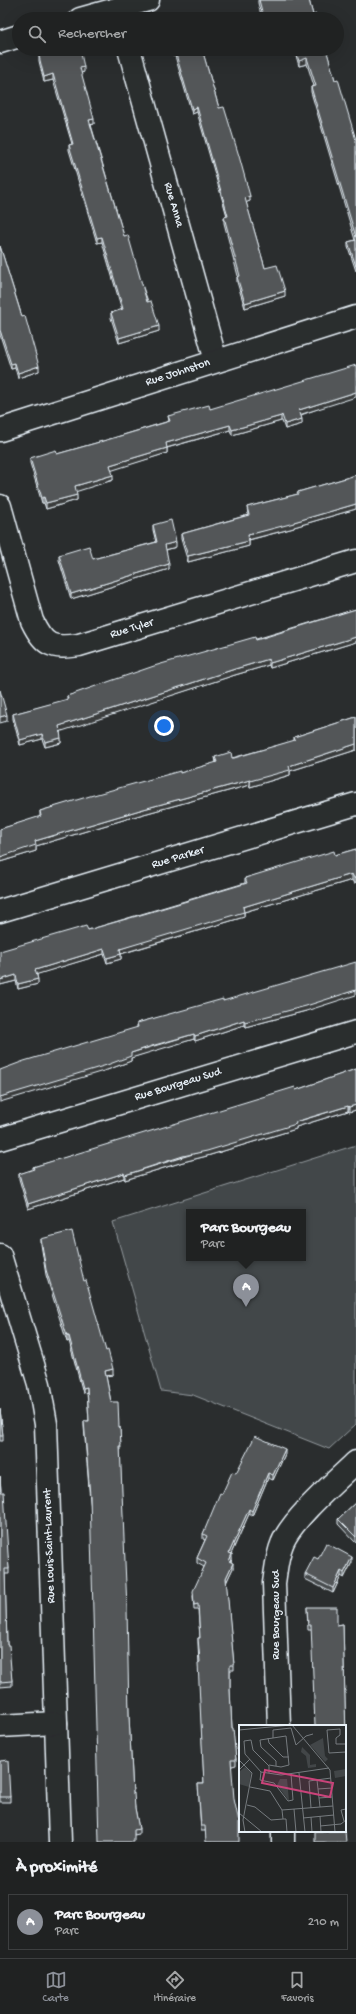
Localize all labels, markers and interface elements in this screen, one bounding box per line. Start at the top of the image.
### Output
search box [12,12,344,56]
icon: search [26,23,48,45]
text: Rechercher [58,25,126,43]
street label: Rue Anna [160,181,186,229]
street label: Rue Johnston [144,356,212,390]
street label: Rue Tyler [109,615,157,642]
your location [154,716,174,736]
street label: Rue Parker [150,843,208,873]
street label: Rue Bourgeau Sud [133,1065,224,1105]
popup [186,1209,306,1261]
text: Parc Bourgeau [201,1219,291,1237]
text: Parc [201,1237,224,1252]
pin: A [233,1274,259,1307]
street label: Rue Louis-Saint-Laurent [41,1487,59,1604]
street label: Rue Bourgeau Sud [270,1569,284,1660]
inset map [239,1725,346,1832]
text: À proximité [16,1858,97,1878]
text: Parc Bourgeau [55,1906,145,1924]
text: A [26,1915,34,1930]
text: 210 m [308,1915,339,1930]
text: Parc [55,1924,78,1939]
tab: Carte [42,1969,69,2005]
tab: Itinéraire [154,1969,196,2005]
tab: Favoris [281,1969,314,2005]

